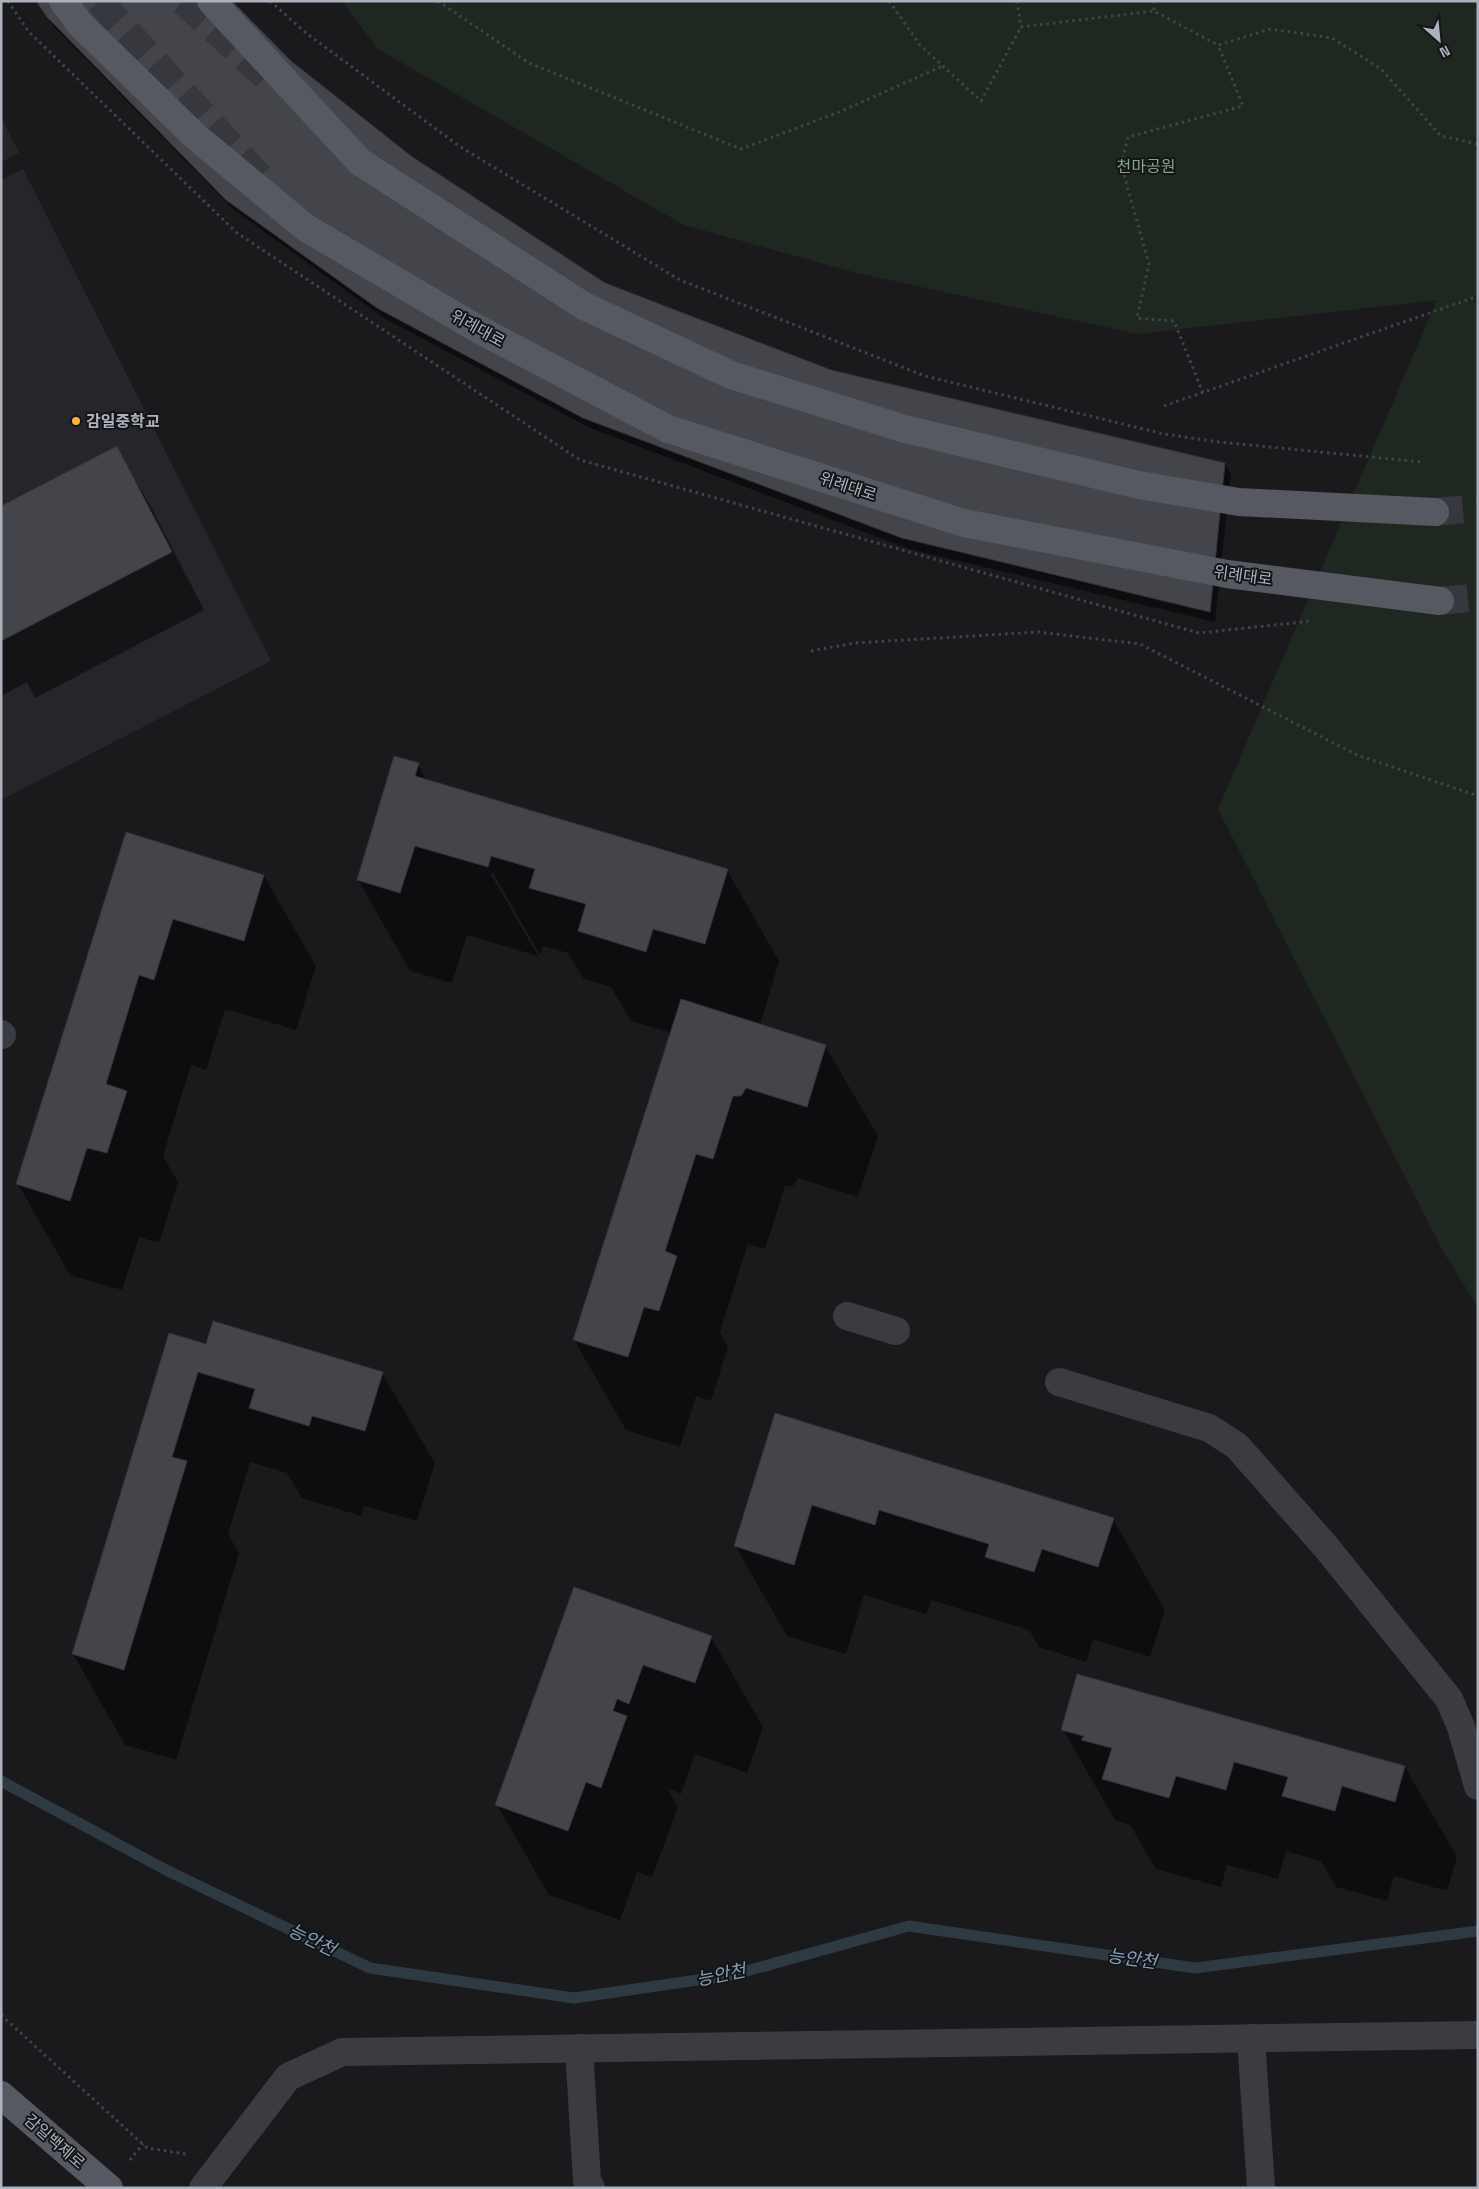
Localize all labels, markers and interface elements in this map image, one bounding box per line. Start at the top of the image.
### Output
north arrow [1414,15,1464,65]
text: N [1437,41,1453,62]
park label: 천마공원 [1117,156,1175,177]
street label: 위례대로 [447,305,509,352]
place label: 감일중학교 [86,411,160,432]
marker: 감일중학교 [70,415,82,427]
street label: 위례대로 [817,467,879,506]
street label: 위례대로 [1212,561,1274,590]
water label: 능안천 [285,1918,342,1962]
water label: 능안천 [1106,1944,1161,1974]
water label: 능안천 [694,1958,750,1991]
street label: 감일백제로 [20,2109,90,2174]

